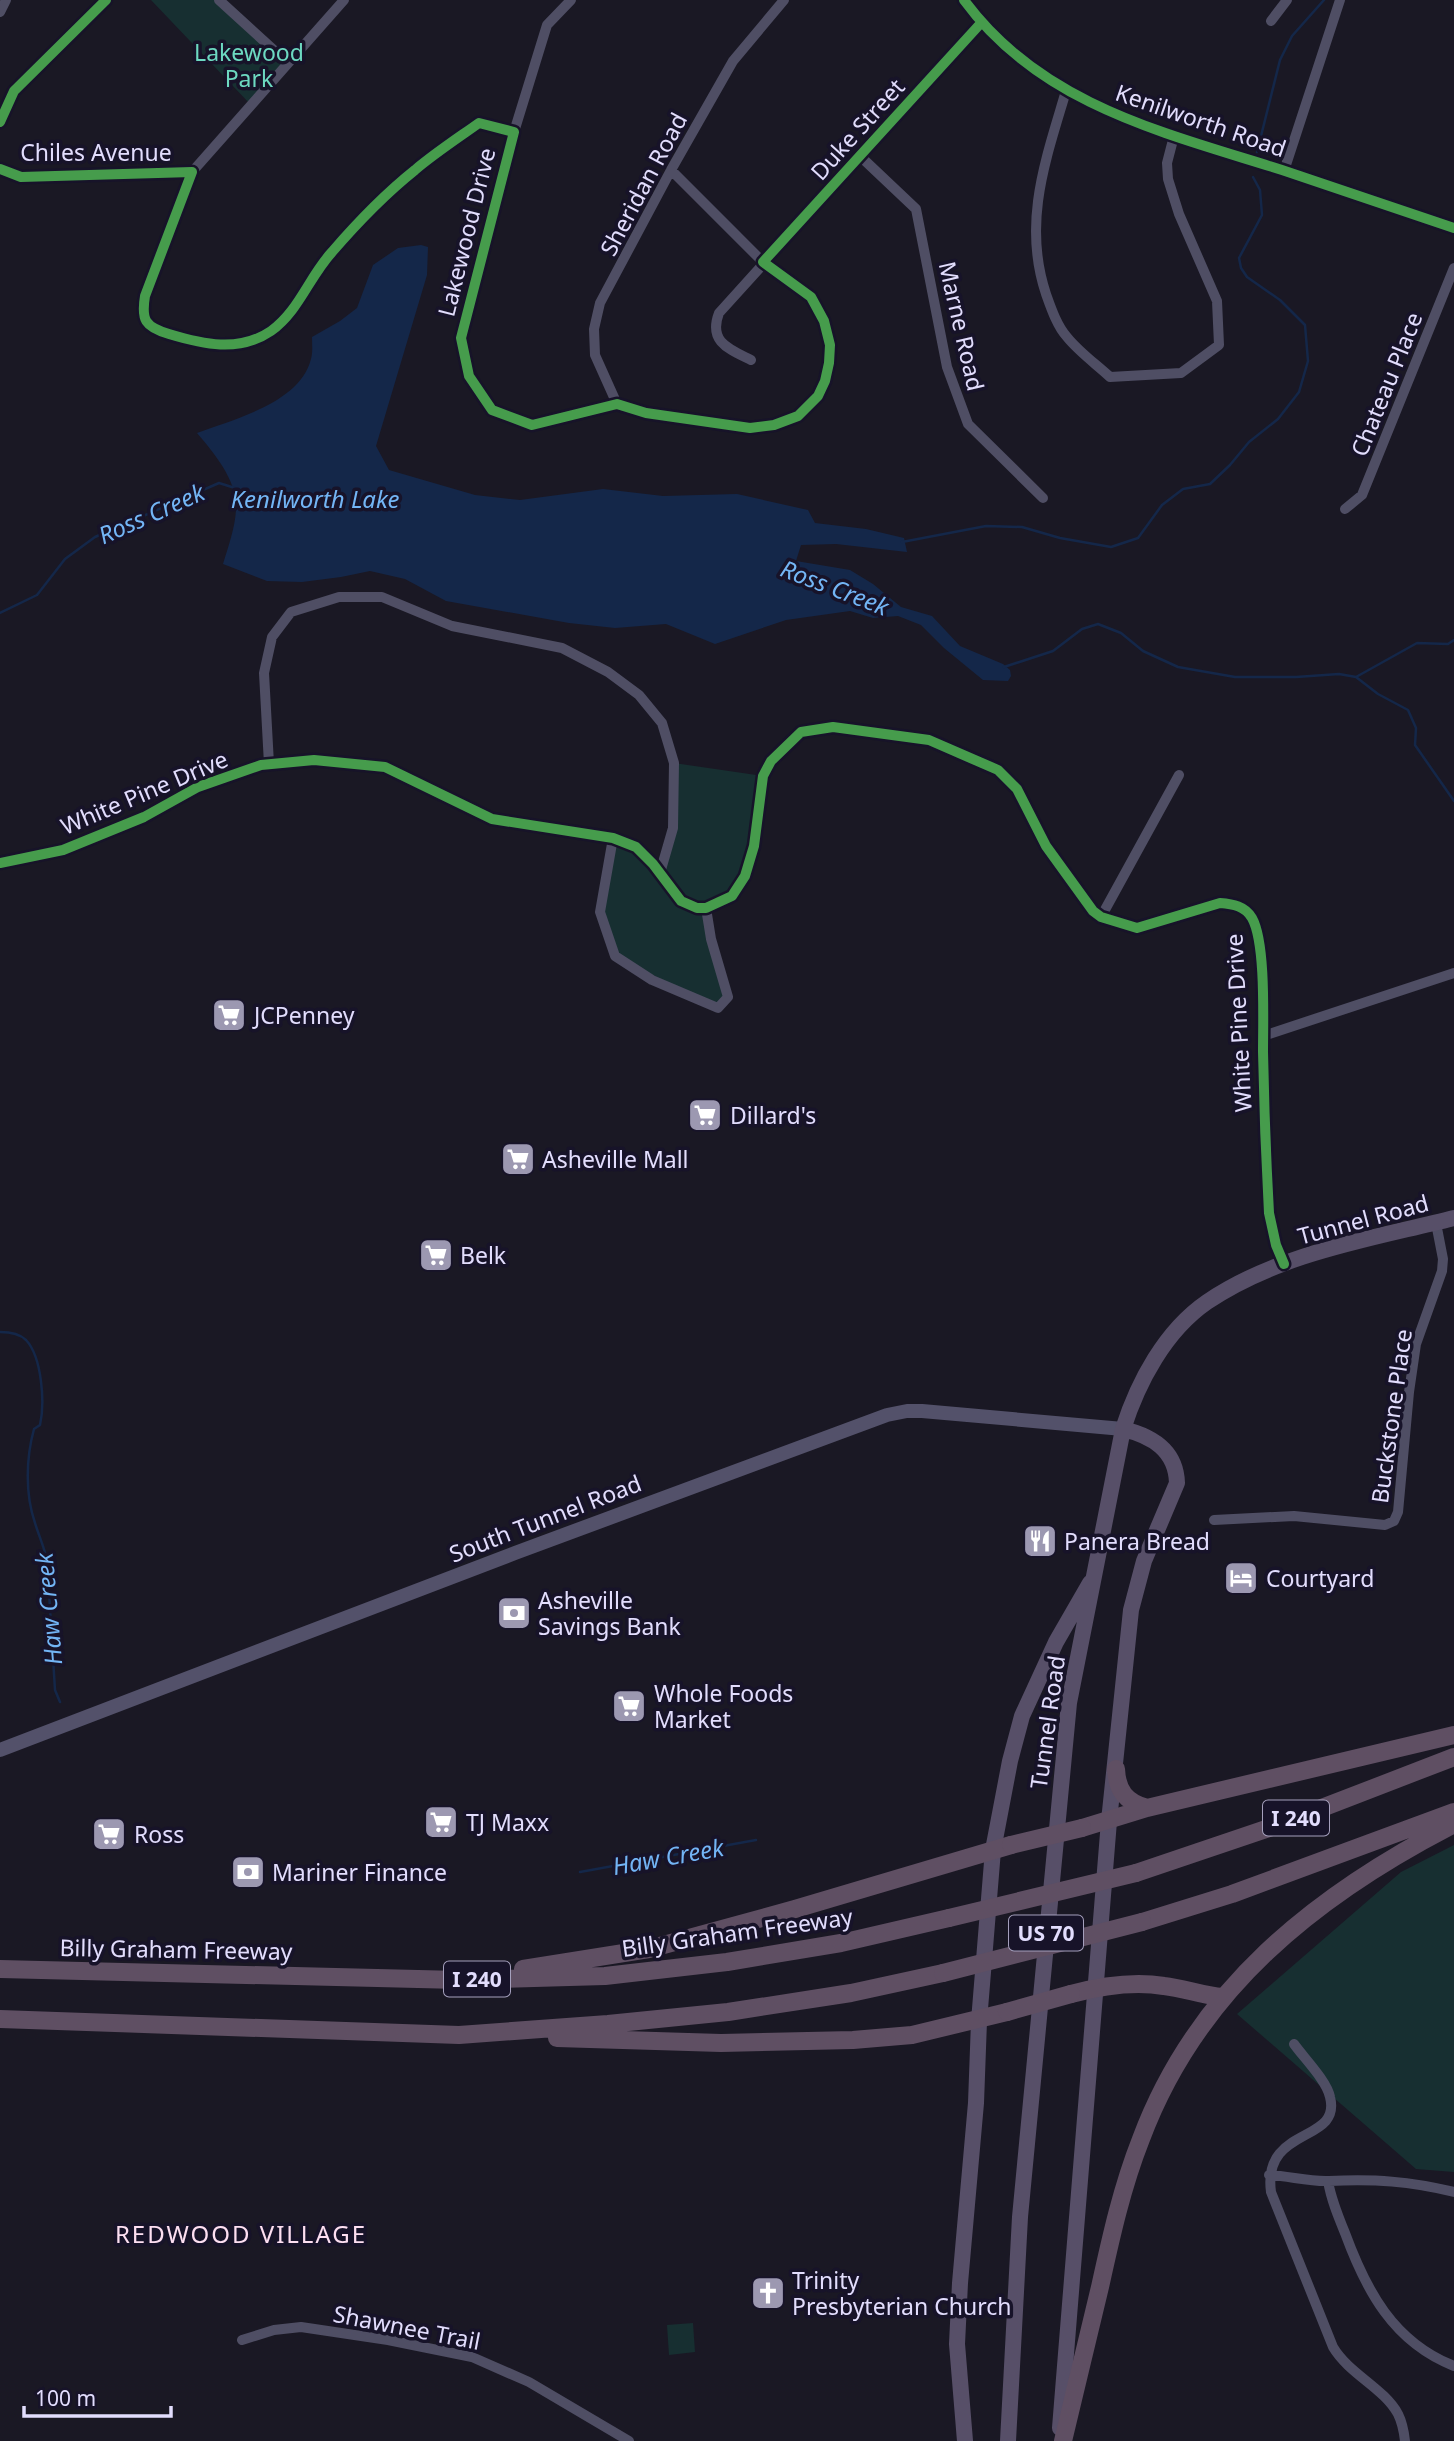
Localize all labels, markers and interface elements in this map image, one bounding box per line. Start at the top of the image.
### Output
park label: Lakewood Park [194,36,304,94]
street label: Duke Street [803,71,911,187]
street label: Kenilworth Road [1111,76,1291,164]
street label: Sheridan Road [592,107,694,261]
street label: Chiles Avenue [20,136,172,168]
street label: Lakewood Drive [430,144,502,320]
street label: Marne Road [932,258,992,394]
street label: Chateau Place [1343,307,1429,461]
water label: Ross Creek [93,474,210,551]
water label: Kenilworth Lake [231,482,399,515]
water label: Ross Creek [776,551,895,623]
street label: White Pine Drive [56,742,232,842]
street label: White Pine Drive [1217,933,1259,1113]
supermarket icon: JCPenney [210,996,248,1034]
place label: JCPenney [252,999,355,1031]
supermarket icon: Dillard's [686,1096,724,1134]
place label: Dillard's [730,1099,816,1131]
supermarket icon: Asheville Mall [499,1140,537,1178]
place label: Asheville Mall [542,1143,689,1175]
street label: Tunnel Road [1294,1186,1432,1252]
supermarket icon: Belk [417,1236,455,1274]
place label: Belk [460,1239,507,1271]
street label: Buckstone Place [1363,1327,1419,1505]
street label: South Tunnel Road [444,1467,646,1569]
restaurant icon: Panera Bread [1021,1522,1059,1560]
place label: Panera Bread [1064,1525,1210,1557]
water label: Haw Creek [27,1550,69,1666]
hotel icon: Courtyard [1222,1559,1260,1597]
place label: Courtyard [1266,1562,1374,1594]
place label: Asheville Savings Bank [538,1584,682,1642]
bank icon: Asheville Savings Bank [495,1594,533,1632]
street label: Tunnel Road [1022,1653,1072,1791]
place label: Whole Foods Market [654,1677,793,1735]
supermarket icon: Whole Foods Market [610,1687,648,1725]
road number: I 240 [1263,1800,1329,1836]
supermarket icon: TJ Maxx [422,1803,460,1841]
place label: TJ Maxx [466,1806,549,1838]
supermarket icon: Ross [90,1815,128,1853]
place label: Ross [134,1818,184,1850]
water label: Haw Creek [610,1830,727,1882]
bank icon: Mariner Finance [229,1853,267,1891]
place label: Mariner Finance [272,1856,447,1888]
street label: Billy Graham Freeway [619,1900,855,1964]
road number: US 70 [1009,1916,1083,1951]
street label: Billy Graham Freeway [59,1931,293,1967]
road number: I 240 [444,1962,510,1996]
district label: REDWOOD VILLAGE [115,2217,367,2250]
place label: Trinity Presbyterian Church [792,2264,1011,2322]
church icon: Trinity Presbyterian Church [749,2274,787,2312]
street label: Shawnee Trail [331,2297,483,2357]
scale bar [24,2374,172,2418]
text: 100 m [35,2384,96,2412]

